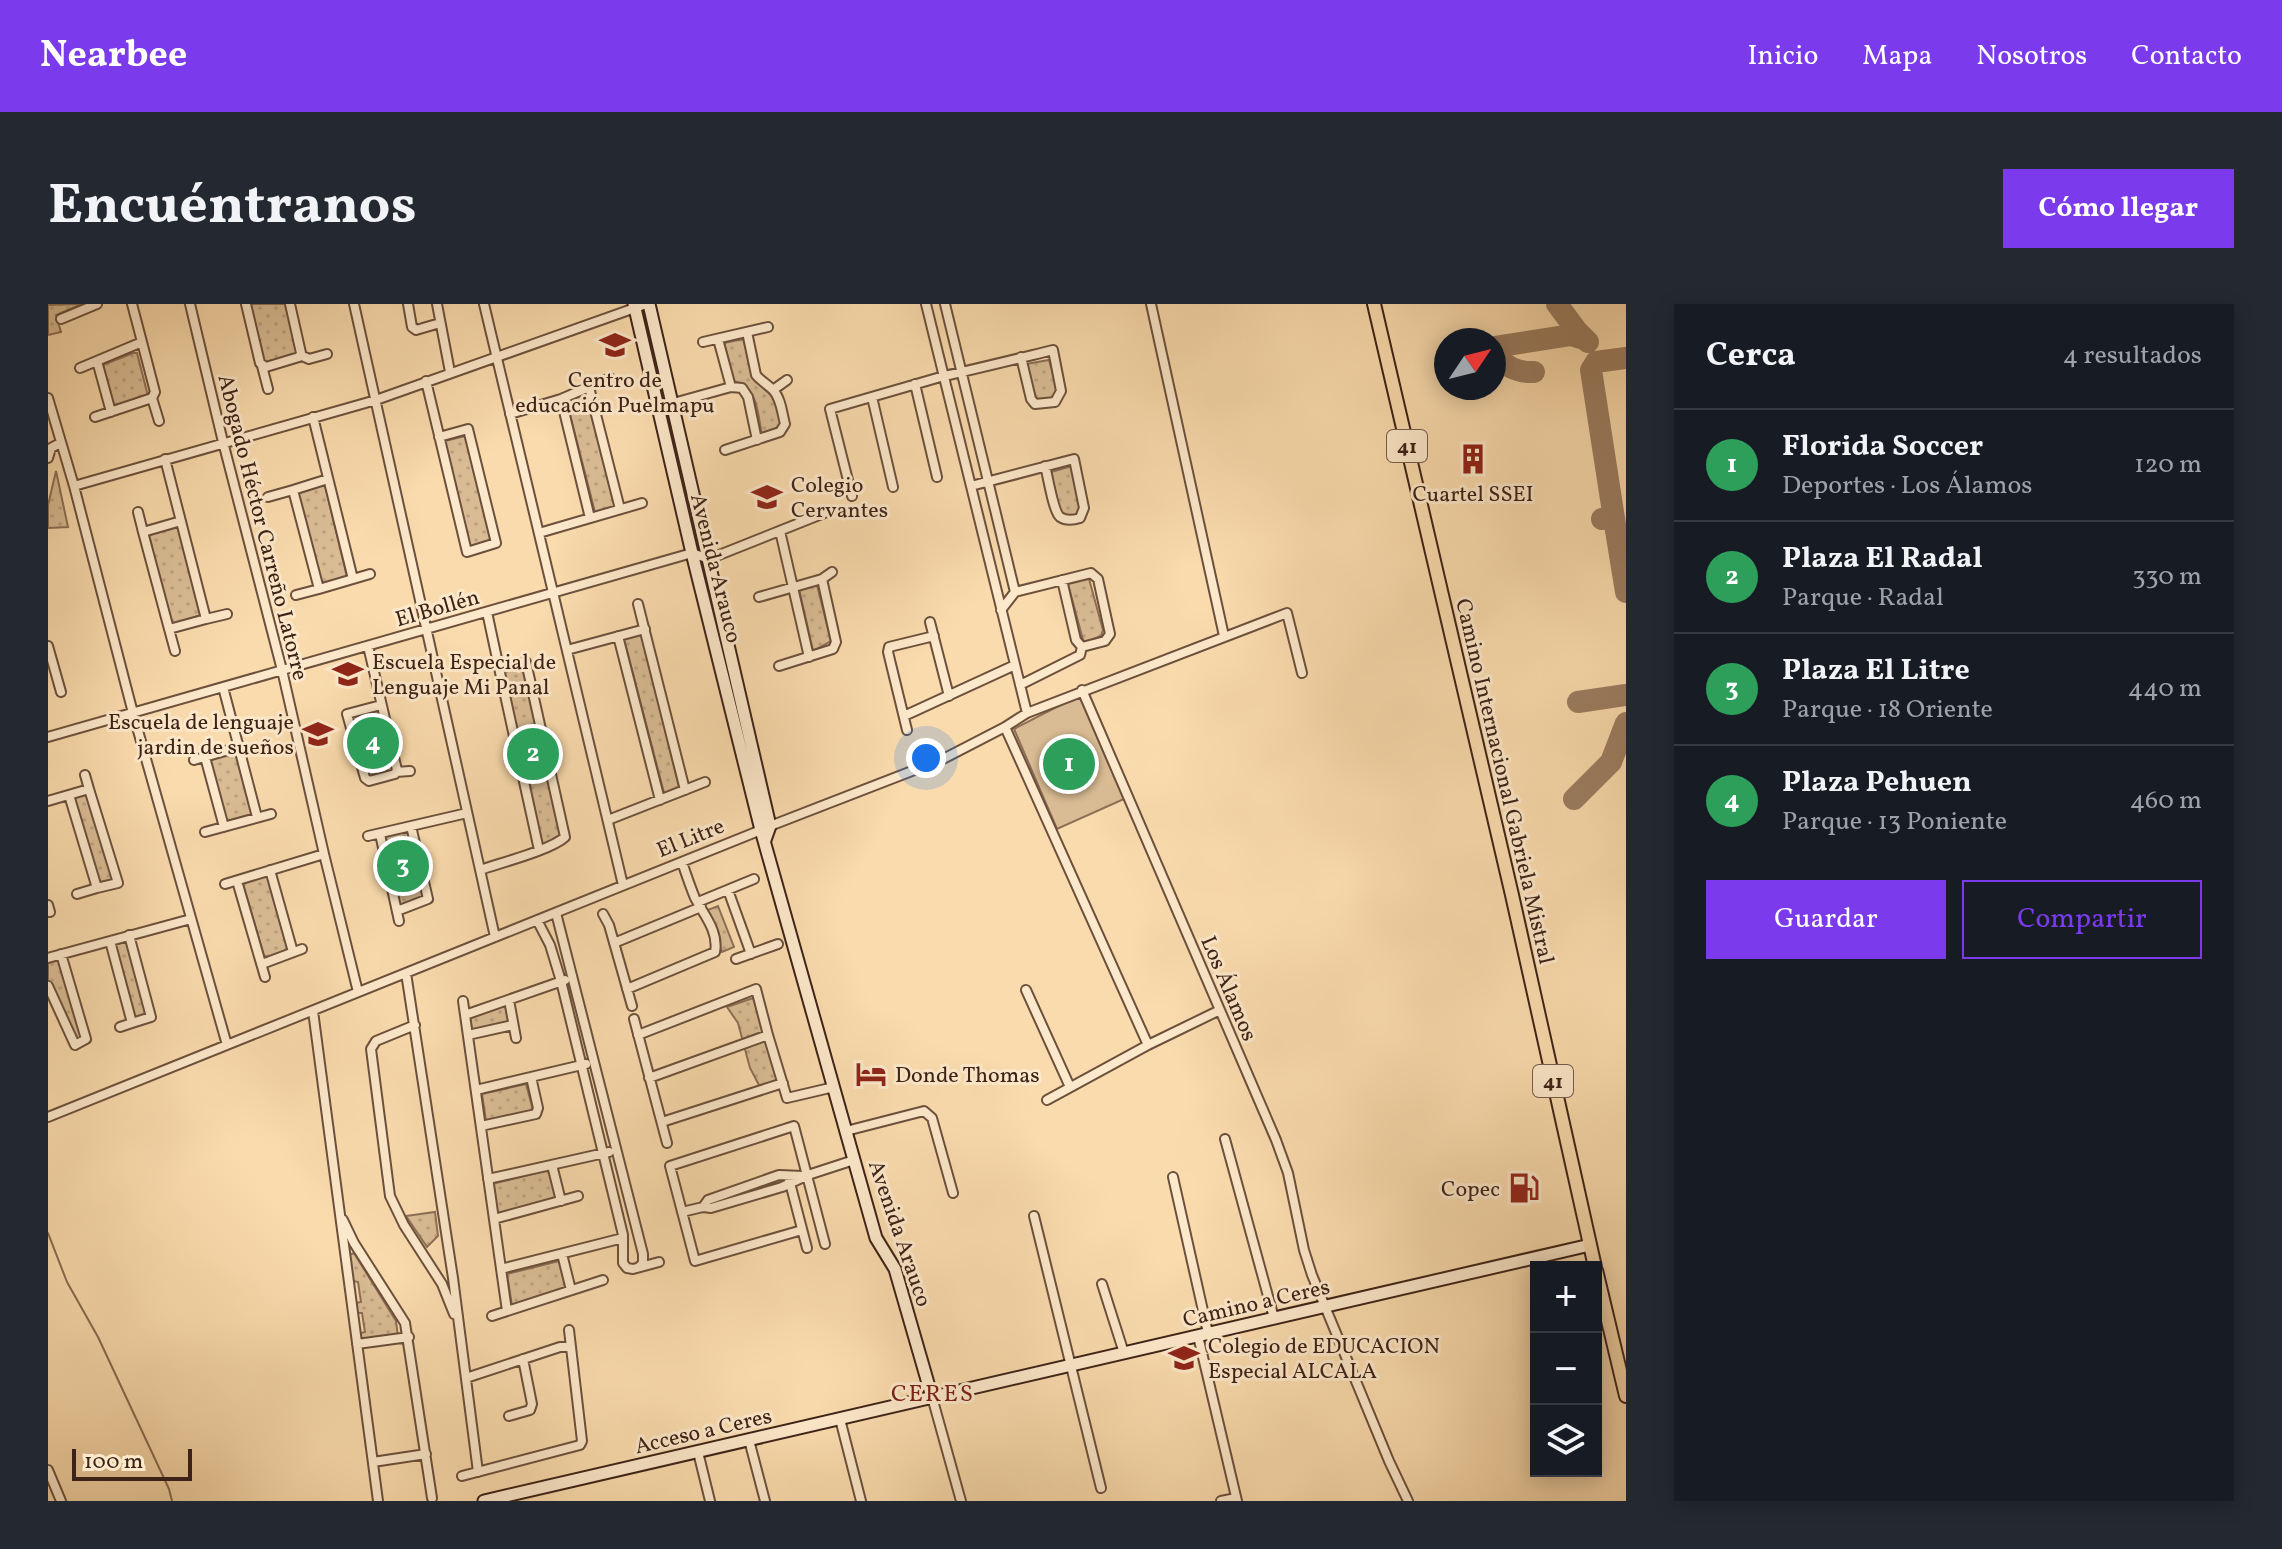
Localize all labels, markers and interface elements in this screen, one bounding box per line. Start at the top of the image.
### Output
text: Nearbee [40,30,187,83]
text: Inicio [1747,37,1818,76]
text: Mapa [1862,37,1932,76]
text: Nosotros [1976,37,2087,76]
text: Contacto [2131,37,2242,76]
text: Encuéntranos [48,169,417,247]
button: Cómo llegar [2003,169,2234,248]
school or university icon: Centro de educación Puelmapu [598,328,632,362]
north arrow [1434,328,1506,400]
text: Cerca [1706,333,1796,380]
text: 4 resultados [2063,338,2202,374]
place label: Centro de educación Puelmapu [515,366,715,422]
street label: Abogado Héctor Carreño Latorre [209,372,315,684]
text: Florida Soccer [1782,426,1983,468]
road number: 41 [1387,430,1427,462]
building icon: Cuartel SSEI [1456,442,1490,476]
text: 1 [1727,447,1737,483]
text: 120 m [2134,447,2202,483]
text: Deportes · Los Álamos [1782,468,2032,504]
place label: Colegio Cervantes [791,471,888,527]
school or university icon: Colegio Cervantes [750,480,784,514]
place label: Cuartel SSEI [1412,480,1534,511]
street label: Avenida Arauco [681,491,748,647]
text: Plaza El Radal [1782,538,1983,580]
text: 2 [1725,559,1739,595]
text: 330 m [2132,559,2202,595]
text: Parque · Radal [1782,580,1944,616]
street label: El Bollén [392,583,483,636]
street label: Camino Internacional Gabriela Mistral [1446,596,1561,967]
place label: Escuela Especial de Lenguaje Mi Panal [372,648,556,704]
text: Plaza El Litre [1782,650,1970,692]
school or university icon: Escuela Especial de Lenguaje Mi Panal [331,657,365,691]
text: 3 [1725,671,1739,707]
text: 440 m [2128,671,2202,707]
text: Parque · 18 Oriente [1782,692,1993,728]
place label: Escuela de lenguaje jardin de sueños [108,708,294,764]
pin: 4 [347,713,399,773]
school or university icon: Escuela de lenguaje jardin de sueños [301,717,335,751]
pin: 2 [507,724,559,784]
pin: 1 [1043,734,1095,794]
your location [906,738,946,778]
text: Plaza Pehuen [1782,762,1972,804]
text: 4 [1724,783,1740,819]
text: 460 m [2130,783,2202,819]
text: Parque · 13 Poniente [1782,804,2007,840]
street label: El Litre [652,812,729,867]
pin: 3 [377,836,429,896]
button: Guardar [1706,880,1946,959]
button: Compartir [1962,880,2202,959]
street label: Los Álamos [1192,932,1264,1046]
hotel icon: Donde Thomas [854,1057,888,1091]
place label: Donde Thomas [895,1061,1040,1092]
road number: 41 [1533,1065,1573,1097]
street label: Avenida Arauco [859,1156,938,1311]
fuel station icon: Copec [1507,1171,1541,1205]
place label: Copec [1441,1175,1500,1206]
map controls [1530,1261,1602,1477]
button: + [1530,1261,1602,1333]
street label: Camino a Ceres [1180,1272,1333,1336]
place label: Colegio de EDUCACION Especial ALCALA [1208,1332,1440,1388]
button: − [1530,1333,1602,1405]
school or university icon: Colegio de EDUCACION Especial ALCALA [1167,1341,1201,1375]
district label: CERES [891,1378,975,1412]
street label: Acceso a Ceres [632,1402,775,1463]
button: layers [1530,1405,1602,1477]
scale bar [72,1445,192,1481]
text: 100 m [84,1447,143,1478]

